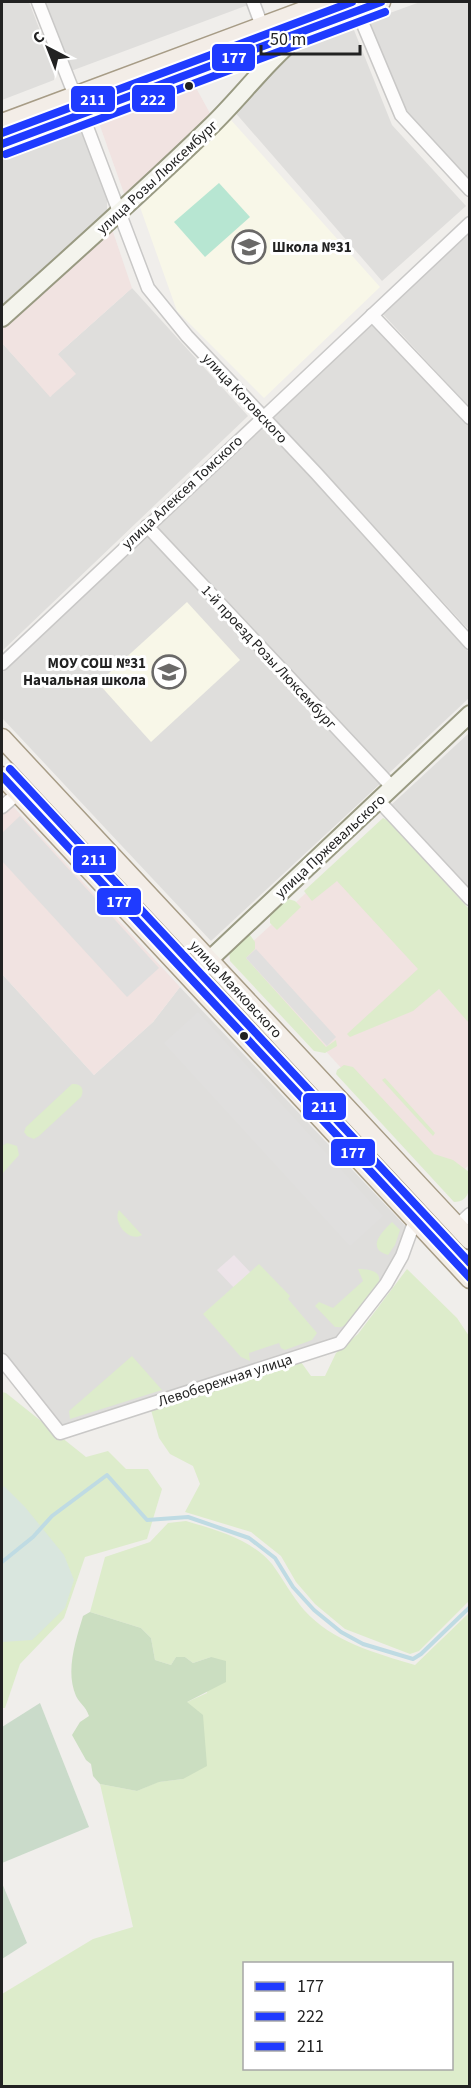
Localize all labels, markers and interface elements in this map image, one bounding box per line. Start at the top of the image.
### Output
north arrow [18,18,78,78]
scale bar [261,18,360,56]
text: С [28,26,49,49]
text: 50 m [270,27,306,52]
line badge: 177 [211,43,256,72]
text: 177 [221,47,247,69]
unlabelled marker [183,80,195,92]
line badge: 222 [131,84,176,113]
line badge: 211 [70,85,116,113]
text: 211 [80,89,106,111]
text: 222 [140,89,166,111]
street label: улица Розы Люксембург [92,115,223,239]
school or university icon: Школа №31 [231,229,267,265]
place label: Школа №31 [272,237,352,258]
street label: улица Котовского [197,348,292,448]
street label: улица Алексея Томского [117,431,247,554]
street label: 1-й проезд Розы Люксембург [196,581,341,734]
place label: МОУ СОШ №31 Начальная школа [23,653,146,691]
school or university icon: МОУ СОШ №31 Начальная школа [151,654,187,690]
street label: улица Пржевальского [270,790,390,903]
line badge: 211 [72,845,117,874]
text: 211 [81,849,107,871]
line badge: 177 [96,887,142,916]
text: 177 [106,891,132,913]
street label: улица Маяковского [185,936,287,1043]
unlabelled marker [238,1030,250,1042]
line badge: 211 [302,1092,347,1121]
text: 211 [311,1096,337,1118]
line badge: 177 [330,1138,376,1167]
text: 177 [340,1142,366,1164]
street label: Левобережная улица [155,1349,295,1412]
legend [243,1962,453,2070]
text: 177 [297,1974,324,1999]
text: 222 [297,2004,324,2029]
text: 211 [297,2034,324,2059]

